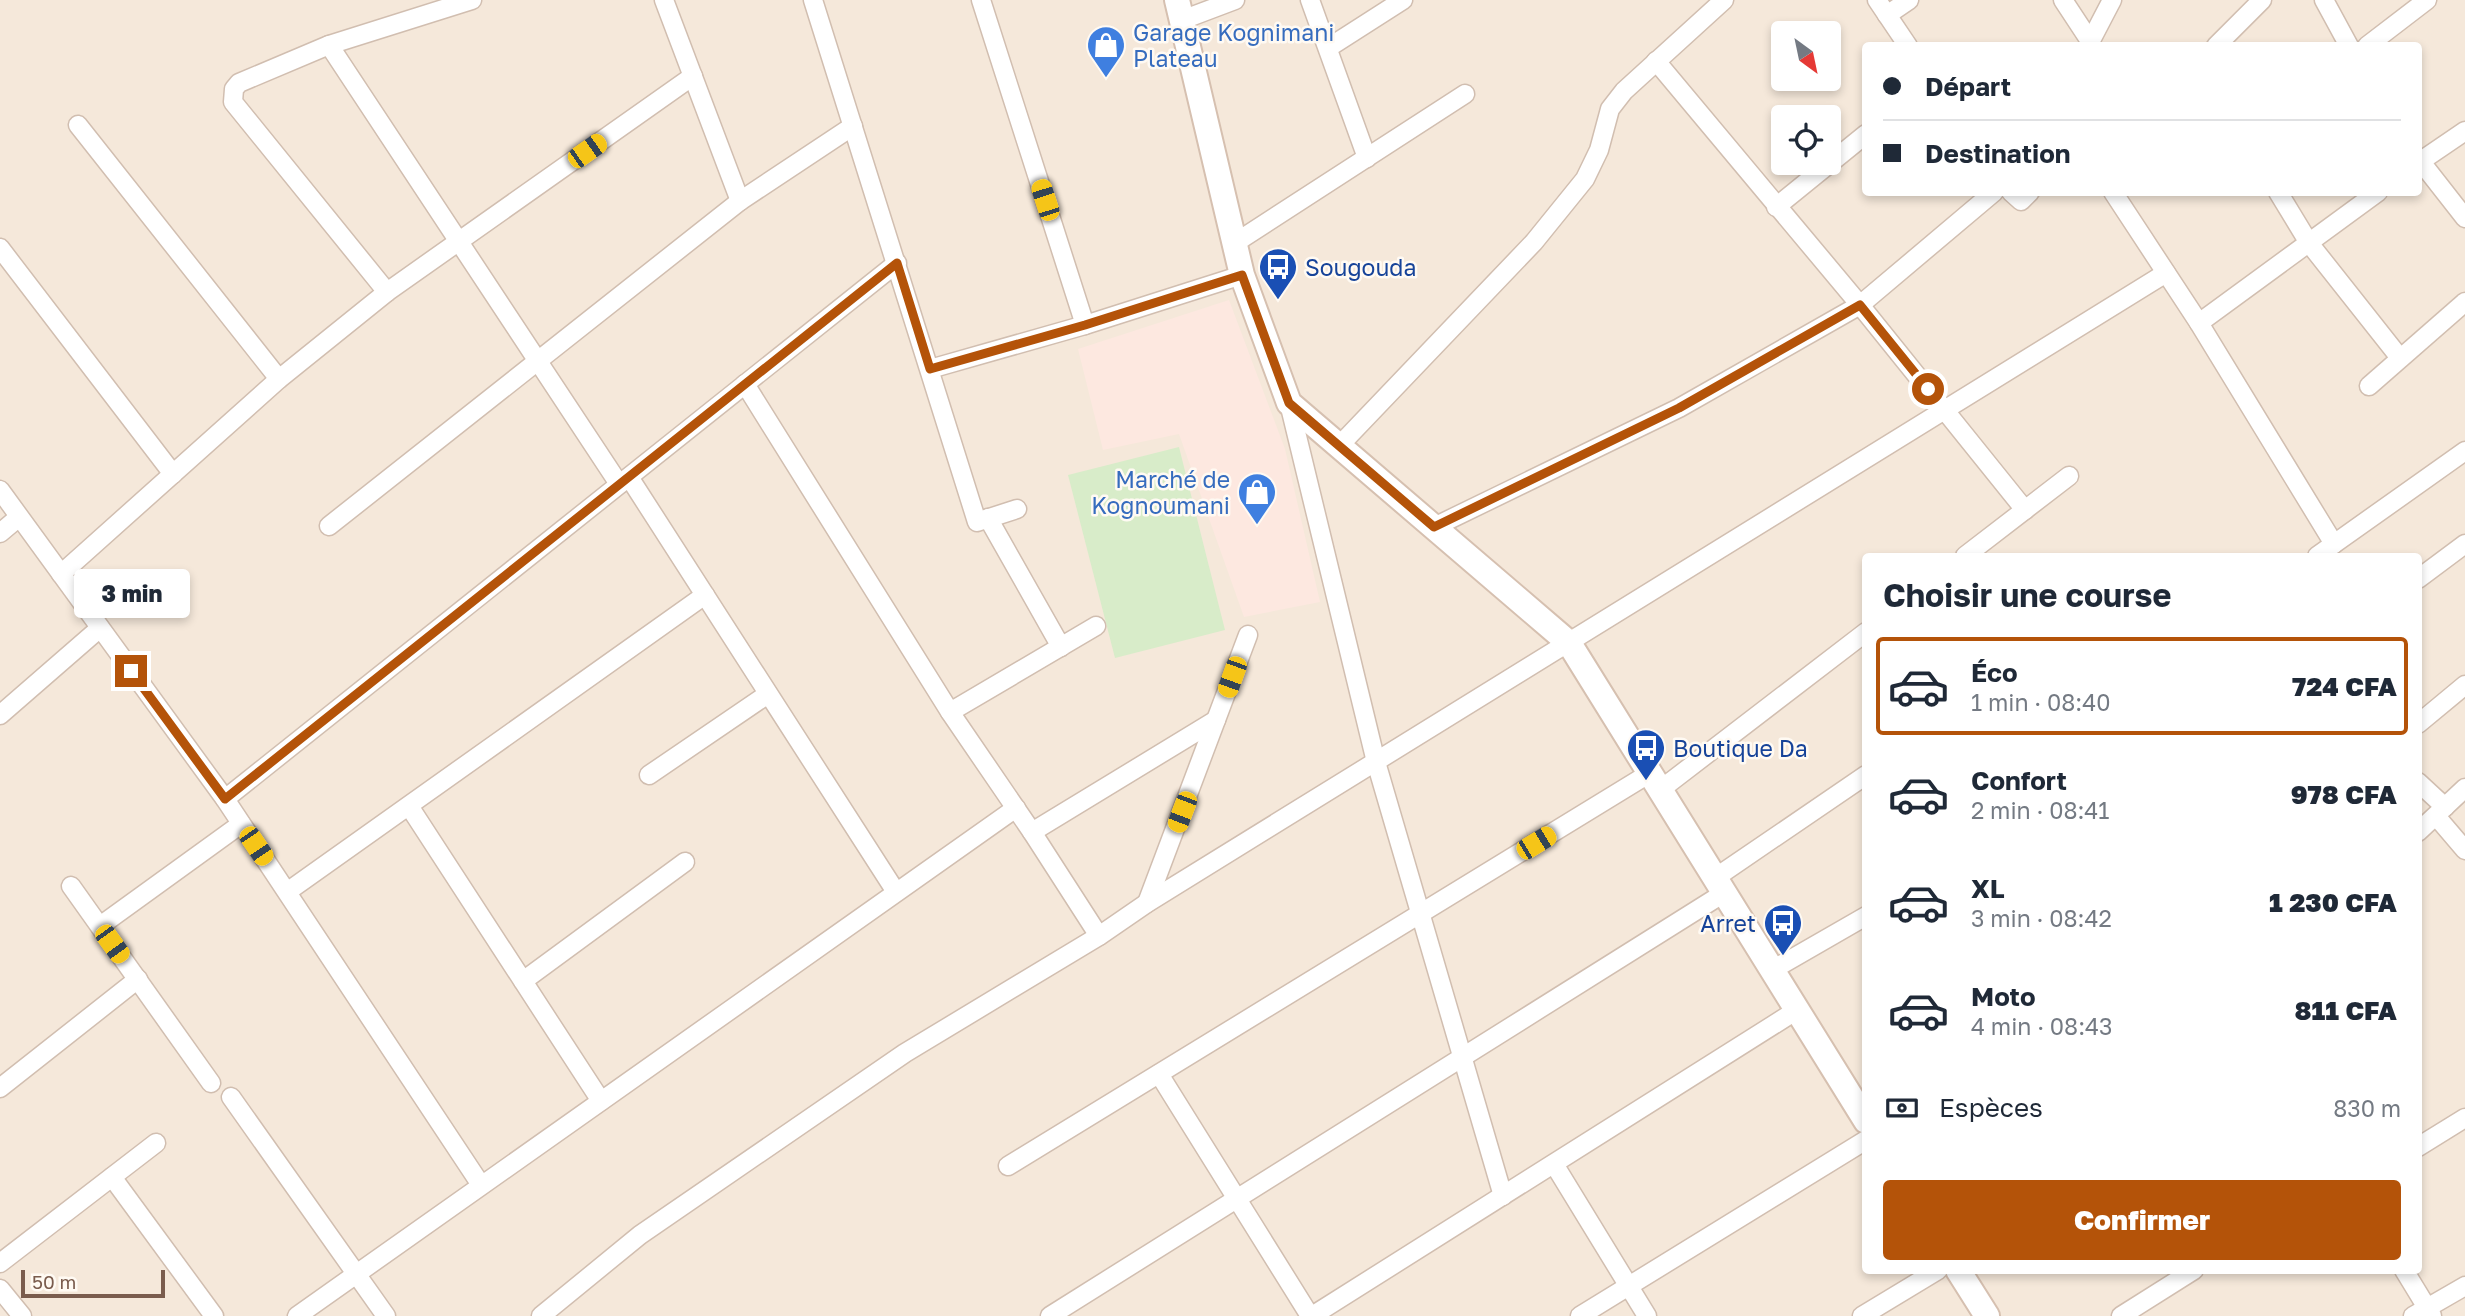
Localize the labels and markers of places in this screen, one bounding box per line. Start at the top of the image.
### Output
place label: Garage Kognimani Plateau [1133,18,1335,72]
shop icon: Garage Kognimani Plateau [1085,24,1127,79]
bus stop icon: Sougouda [1257,246,1299,301]
place label: Sougouda [1305,253,1416,281]
place label: Marché de Kognoumani [1091,465,1230,519]
shop icon: Marché de Kognoumani [1236,471,1278,526]
bus stop icon: Boutique Da [1625,727,1667,782]
place label: Boutique Da [1673,734,1808,762]
bus stop icon: Arret [1762,902,1804,957]
place label: Arret [1700,909,1756,937]

